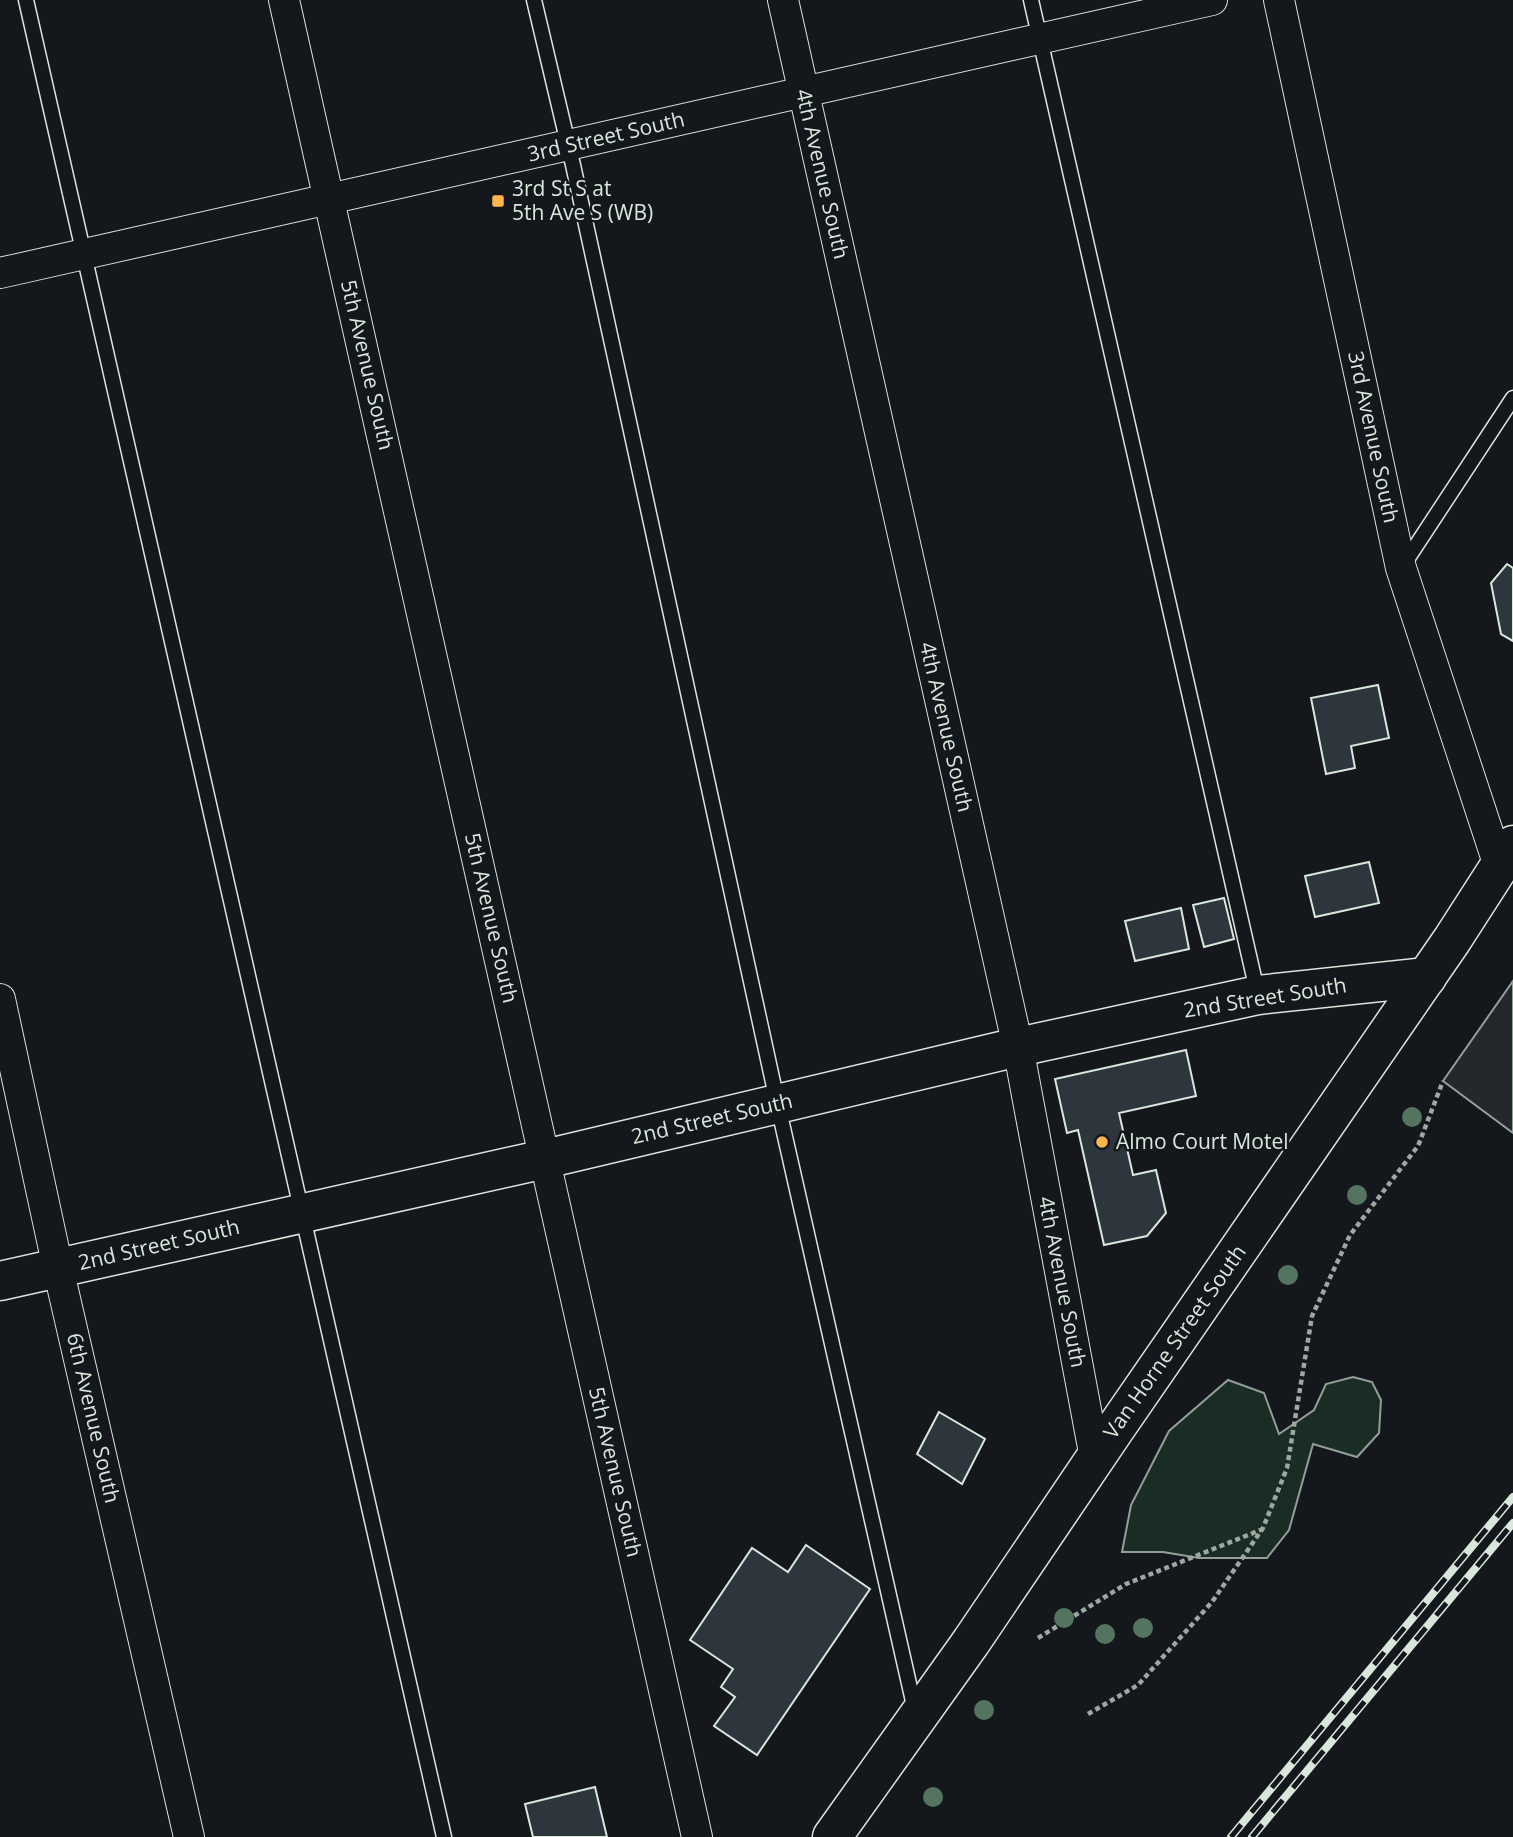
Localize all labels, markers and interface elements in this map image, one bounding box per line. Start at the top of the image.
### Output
street label: 4th Avenue South [790,86,856,262]
street label: 3rd Street South [524,104,687,168]
place label: 3rd St S at 5th Ave S (WB) [512,174,653,226]
marker: 3rd St S at 5th Ave S (WB) [490,193,506,209]
street label: 5th Avenue South [335,277,401,453]
street label: 3rd Avenue South [1342,348,1406,525]
street label: 4th Avenue South [914,639,980,815]
street label: 5th Avenue South [459,830,525,1006]
street label: 2nd Street South [1181,970,1348,1024]
street label: 2nd Street South [628,1086,795,1150]
place label: Almo Court Motel [1116,1127,1288,1155]
marker: Almo Court Motel [1094,1134,1110,1150]
street label: 4th Avenue South [1033,1194,1093,1370]
street label: 2nd Street South [75,1212,242,1276]
street label: Van Horne Street South [1097,1239,1252,1444]
street label: 6th Avenue South [61,1330,127,1506]
street label: 5th Avenue South [583,1384,649,1560]

